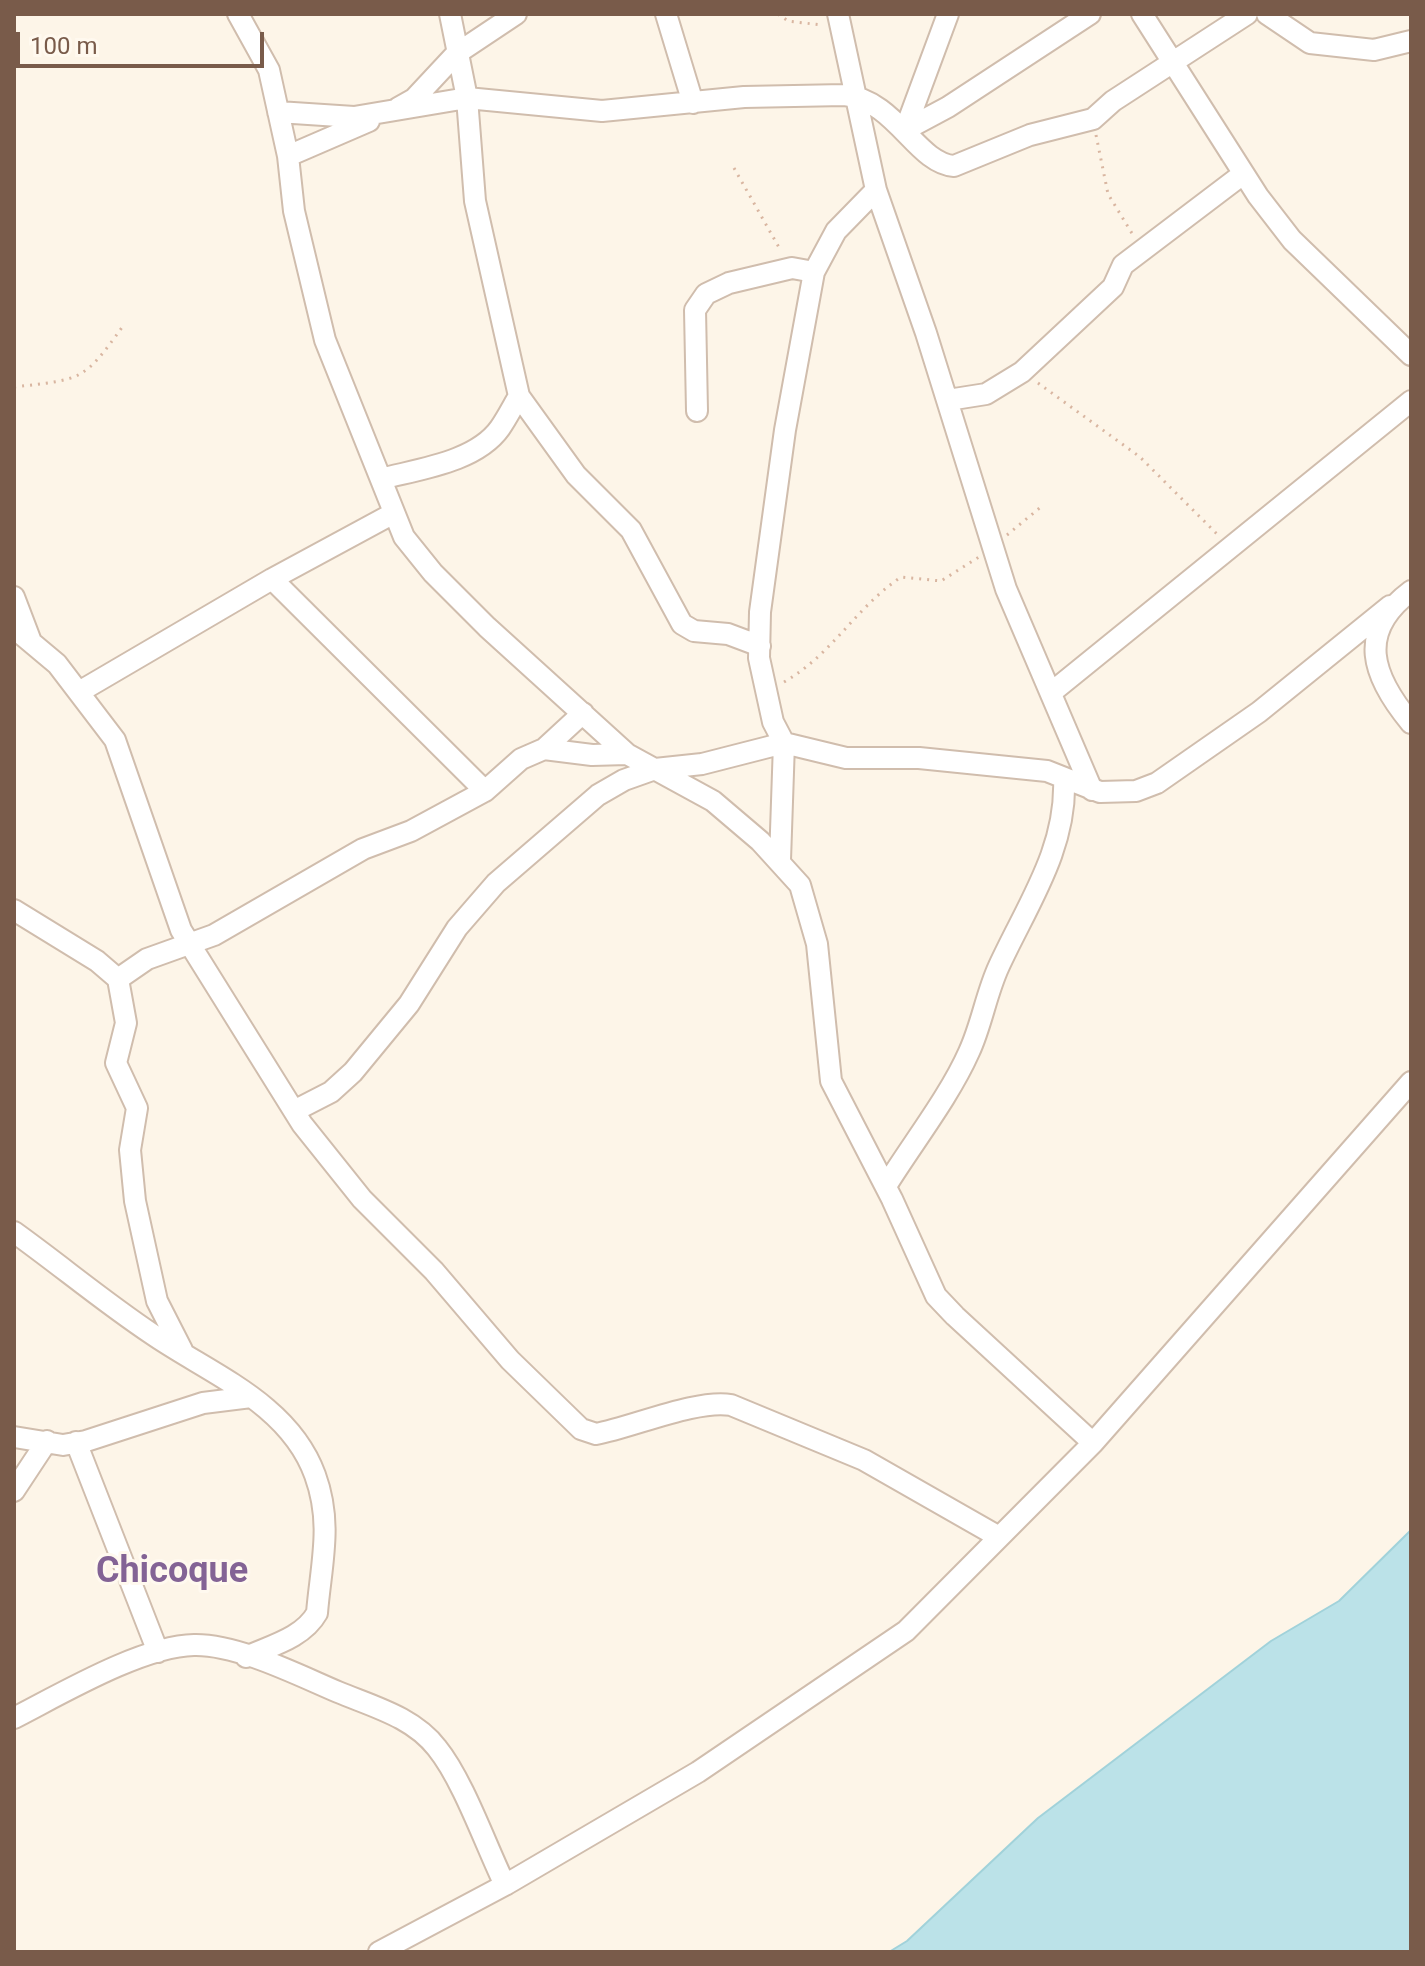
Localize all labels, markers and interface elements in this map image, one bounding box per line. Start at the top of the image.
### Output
scale bar [20,16,268,66]
text: 100 m [30,32,97,60]
district label: Chicoque [96,1551,248,1595]

